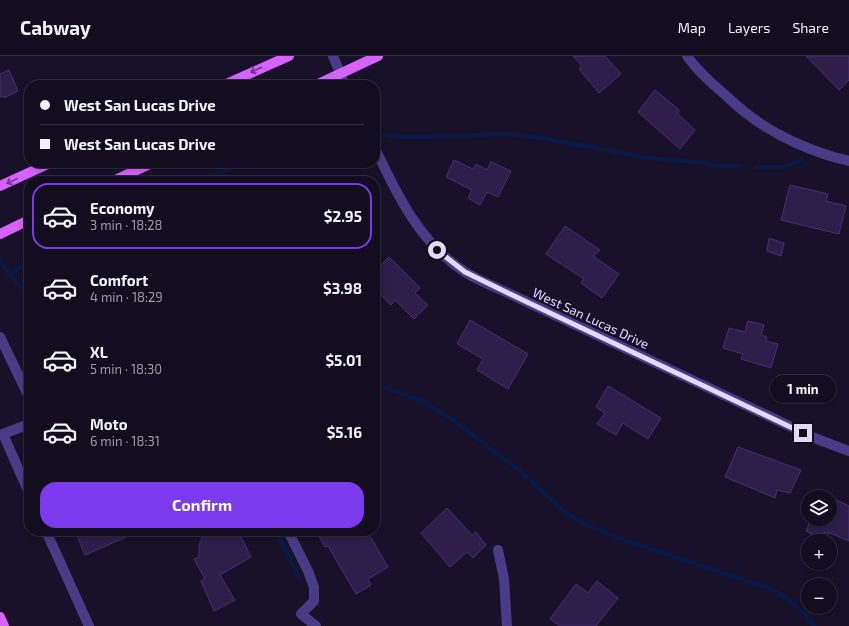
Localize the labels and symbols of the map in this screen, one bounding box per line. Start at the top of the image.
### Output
one-way arrow [251,67,263,75]
one-way arrow [7,178,19,185]
route start [428,241,446,259]
street label: West San Lucas Drive [530,284,652,352]
callout: 1 min [770,375,836,403]
route end [794,424,812,442]

